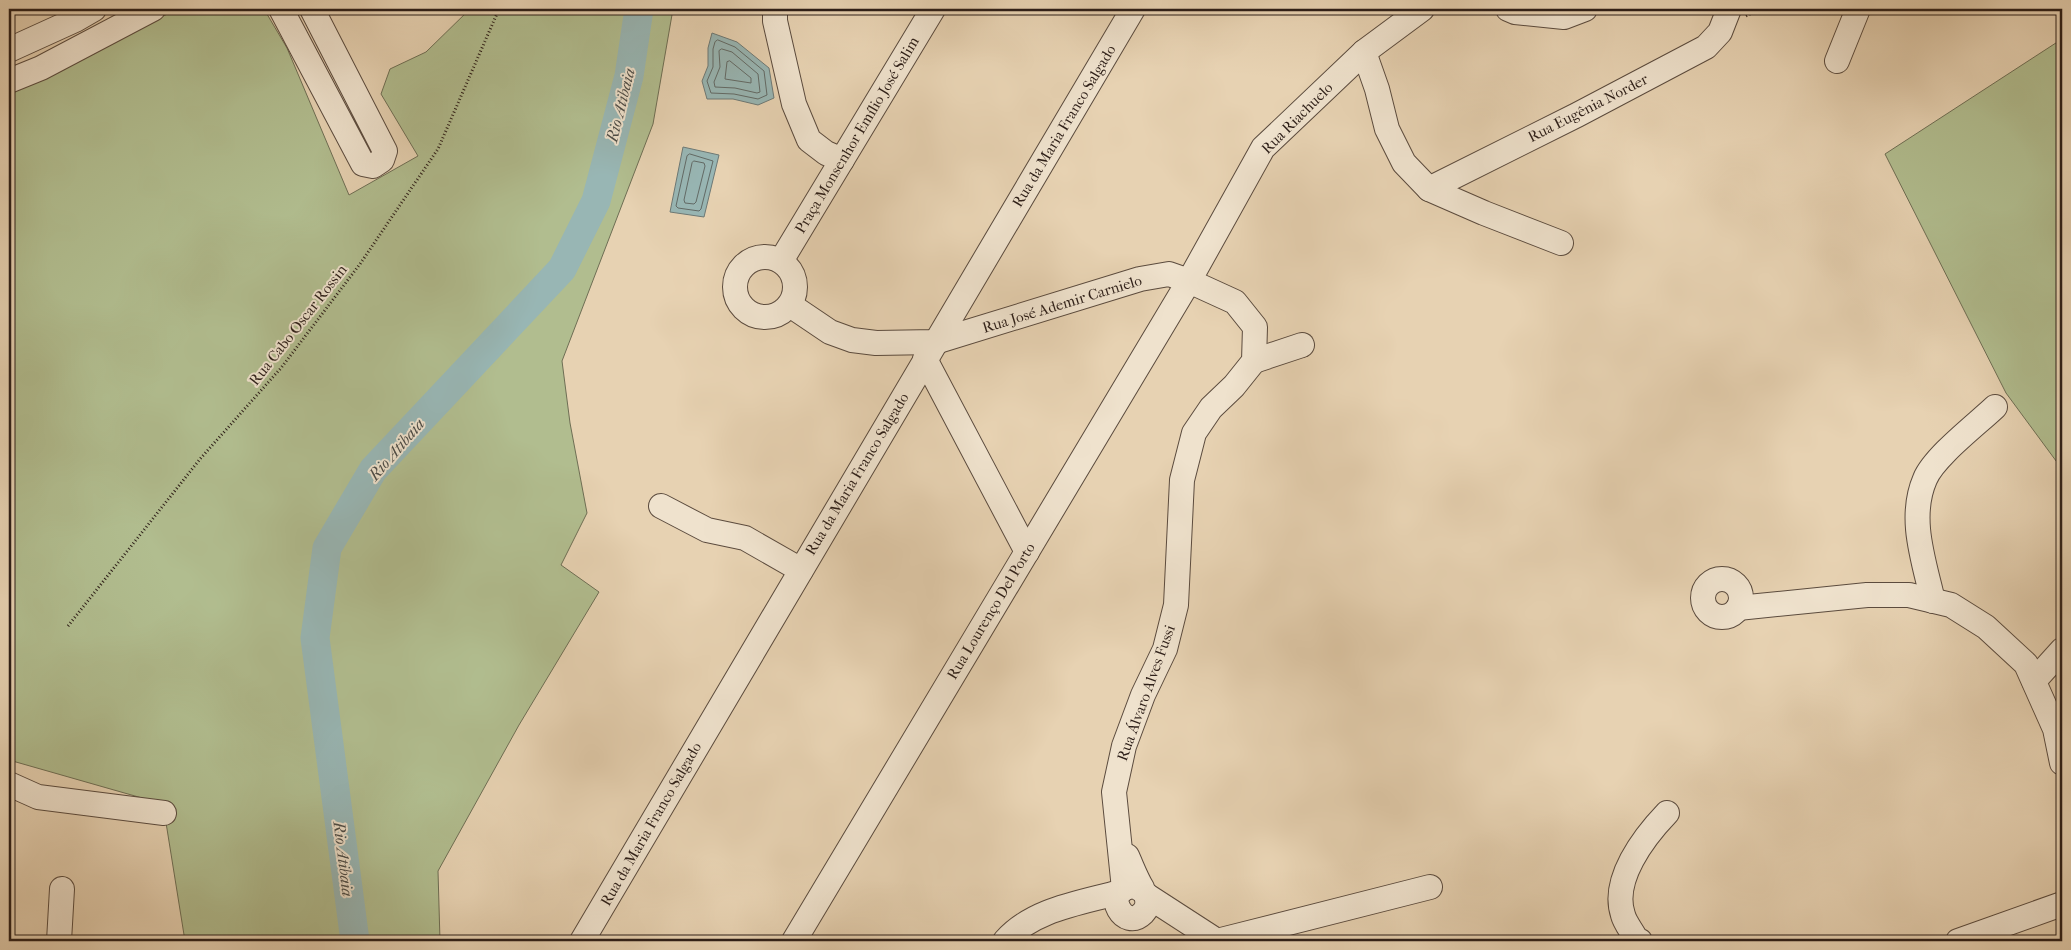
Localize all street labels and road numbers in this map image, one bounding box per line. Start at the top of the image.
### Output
street label: Praça Monsenhor Emílio José Salim [791,33,923,237]
street label: Rua da Maria Franco Salgado [1008,41,1120,210]
street label: Rua Eugênia Norder [1525,70,1652,146]
street label: Rua Riachuelo [1258,78,1337,157]
street label: Rua Cabo Oscar Rossin [245,261,351,389]
street label: Rua José Ademir Carnielo [980,271,1144,337]
street label: Rua da Maria Franco Salgado [801,389,913,558]
street label: Rua Lourenço Del Porto [943,539,1039,682]
street label: Rua Álvaro Alves Fussi [1113,622,1179,763]
street label: Rua da Maria Franco Salgado [597,739,706,909]

